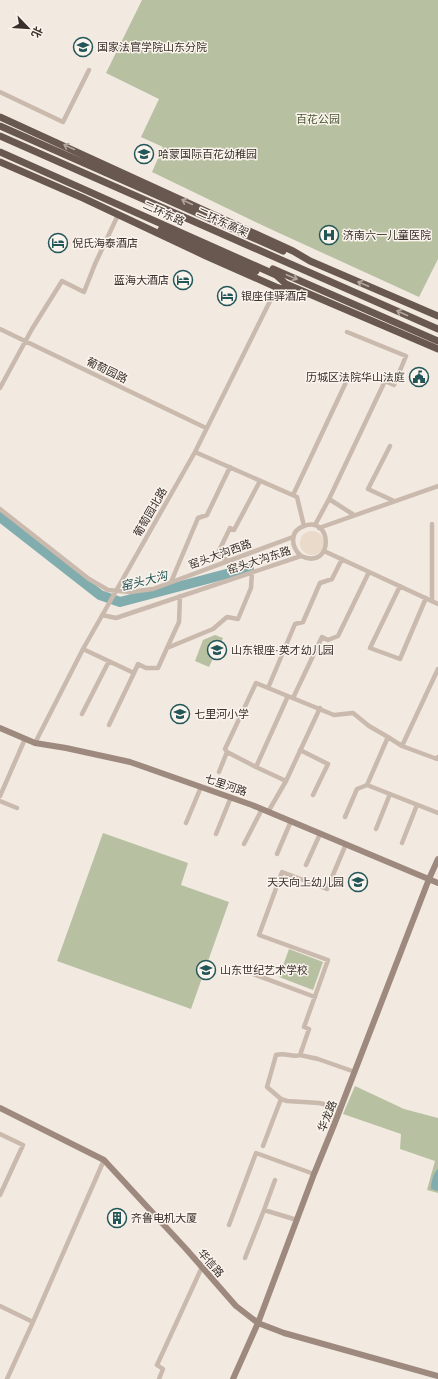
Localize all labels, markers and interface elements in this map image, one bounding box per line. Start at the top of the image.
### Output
north arrow [8,8,48,48]
text: 北 [29,25,45,40]
school or university icon: 国家法官学院山东分院 [72,36,94,58]
place label: 国家法官学院山东分院 [97,41,207,53]
park label: 百花公园 [296,113,340,125]
one-way arrow [63,143,75,150]
school or university icon: 哈蒙国际百花幼稚园 [133,143,155,165]
place label: 哈蒙国际百花幼稚园 [158,148,257,160]
one-way arrow [181,198,193,205]
street label: 二环东路 [141,199,187,227]
street label: 二环东高架 [195,205,251,239]
hospital icon: 济南六一儿童医院 [318,224,340,246]
place label: 济南六一儿童医院 [343,229,431,241]
hotel icon: 倪氏海泰酒店 [47,232,69,254]
place label: 倪氏海泰酒店 [72,237,138,249]
hotel icon: 蓝海大酒店 [172,269,194,291]
place label: 蓝海大酒店 [114,274,169,286]
one-way arrow [286,274,298,281]
one-way arrow [358,280,370,287]
hotel icon: 银座佳驿酒店 [216,285,238,307]
place label: 银座佳驿酒店 [241,290,307,302]
one-way arrow [397,309,409,317]
street label: 葡萄园路 [85,355,129,385]
public building icon: 历城区法院华山法庭 [408,366,430,388]
place label: 历城区法院华山法庭 [306,371,405,383]
street label: 葡萄园北路 [131,485,169,539]
street label: 窑头大沟西路 [187,537,253,571]
street label: 窑头大沟东路 [226,544,292,576]
water label: 窑头大沟 [119,568,171,594]
school or university icon: 山东银座·英才幼儿园 [206,639,228,661]
place label: 山东银座·英才幼儿园 [231,644,334,656]
school or university icon: 七里河小学 [169,703,191,725]
place label: 七里河小学 [194,708,249,720]
street label: 七里河路 [203,772,249,798]
school or university icon: 天天向上幼儿园 [347,871,369,893]
place label: 天天向上幼儿园 [267,876,344,888]
school or university icon: 山东世纪艺术学校 [195,959,217,981]
place label: 山东世纪艺术学校 [220,964,308,976]
street label: 华龙路 [315,1098,339,1134]
building icon: 齐鲁电机大厦 [106,1207,128,1229]
place label: 齐鲁电机大厦 [131,1212,197,1224]
street label: 华信路 [196,1247,226,1279]

